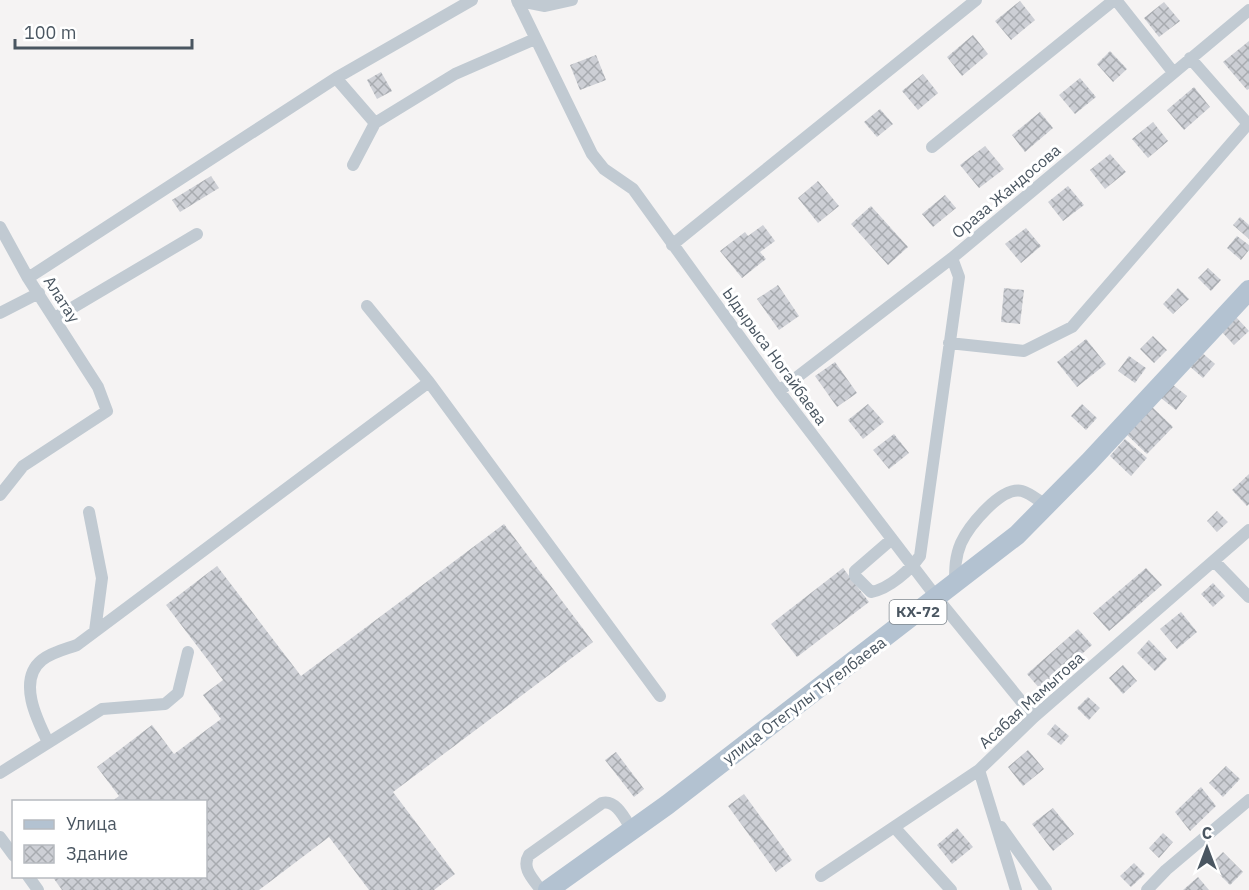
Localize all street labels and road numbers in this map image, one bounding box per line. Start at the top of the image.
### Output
street label: Ораза Жандосова [948,139,1065,242]
street label: Алатау [40,272,84,326]
street label: Ыдырыса Ногайбаева [718,283,832,429]
road number: КХ-72 [890,600,946,624]
street label: улица Отегулы Тугелбаева [718,632,890,768]
street label: Асабая Мамытова [974,647,1088,753]

